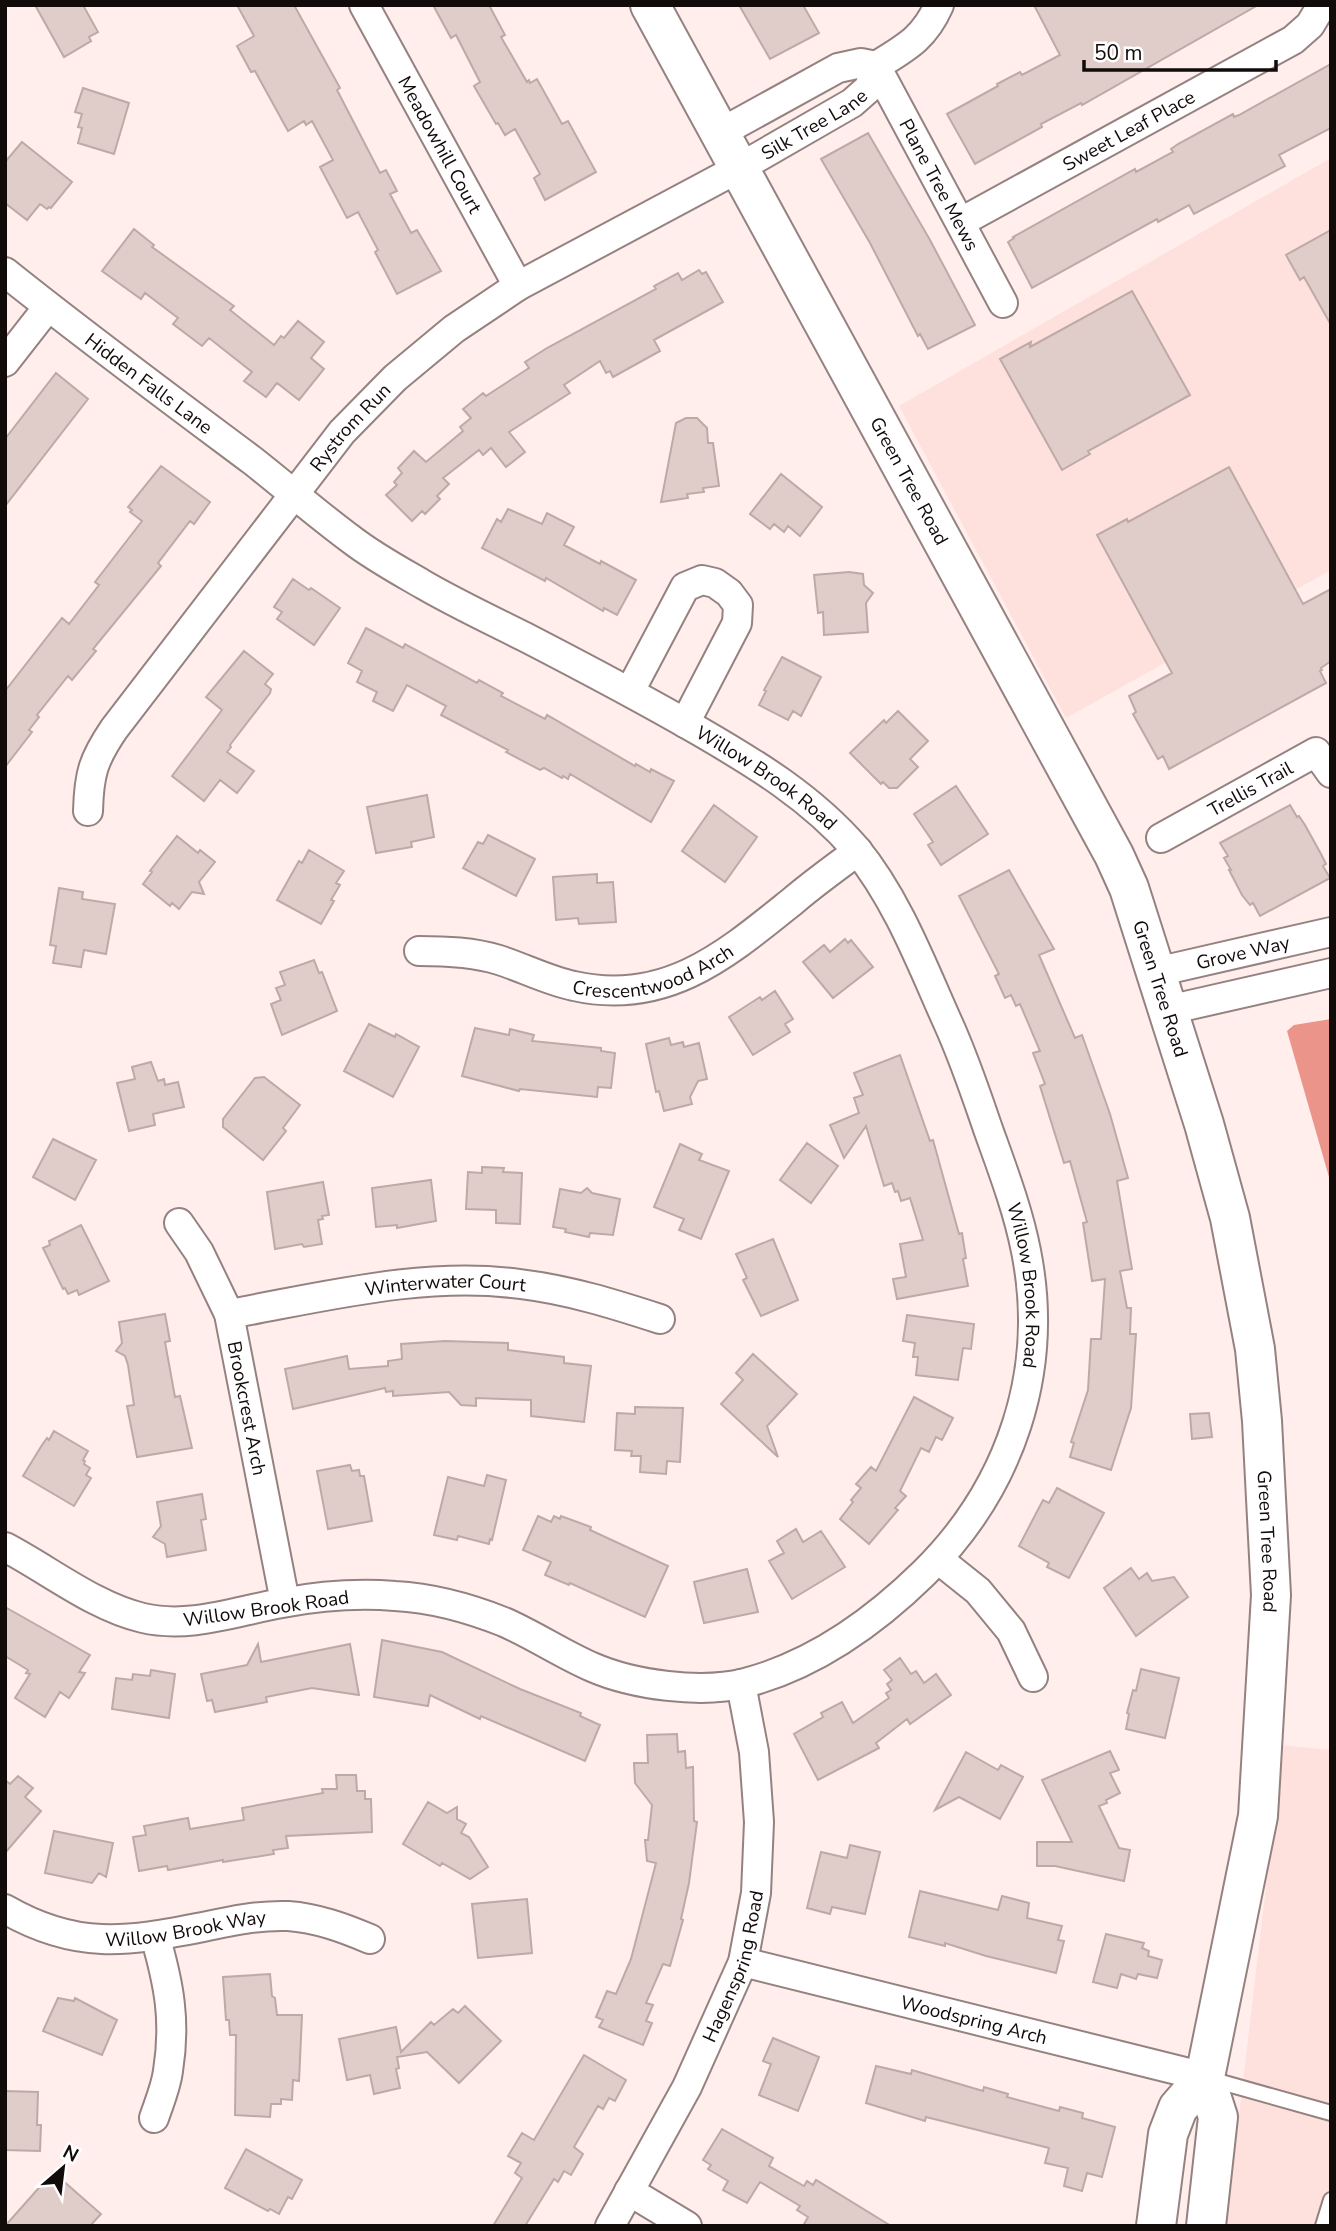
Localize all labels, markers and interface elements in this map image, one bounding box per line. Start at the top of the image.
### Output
scale bar [1084,28,1276,72]
text: 50 m [1094,39,1143,67]
street label: Meadowhill Court [391,72,488,218]
street label: Silk Tree Lane [757,83,873,167]
street label: Sweet Leaf Place [1058,84,1200,178]
street label: Plane Tree Mews [893,114,985,256]
street label: Hidden Falls Lane [79,327,218,441]
street label: Rystrom Run [304,378,397,477]
street label: Green Tree Road [863,412,954,550]
street label: Willow Brook Road [691,720,842,836]
street label: Trellis Trail [1204,755,1298,823]
street label: Green Tree Road [1126,917,1194,1061]
street label: Grove Way [1194,930,1292,976]
street label: Crescentwood Arch [570,939,739,1005]
street label: Willow Brook Road [1000,1200,1045,1370]
street label: Winterwater Court [363,1268,528,1303]
street label: Brookcrest Arch [221,1339,272,1478]
street label: Green Tree Road [1251,1470,1283,1613]
street label: Willow Brook Road [182,1584,351,1633]
street label: Hagenspring Road [697,1888,770,2047]
street label: Willow Brook Way [105,1904,267,1953]
street label: Woodspring Arch [898,1990,1050,2051]
north arrow [28,2133,98,2203]
text: N [58,2139,83,2169]

